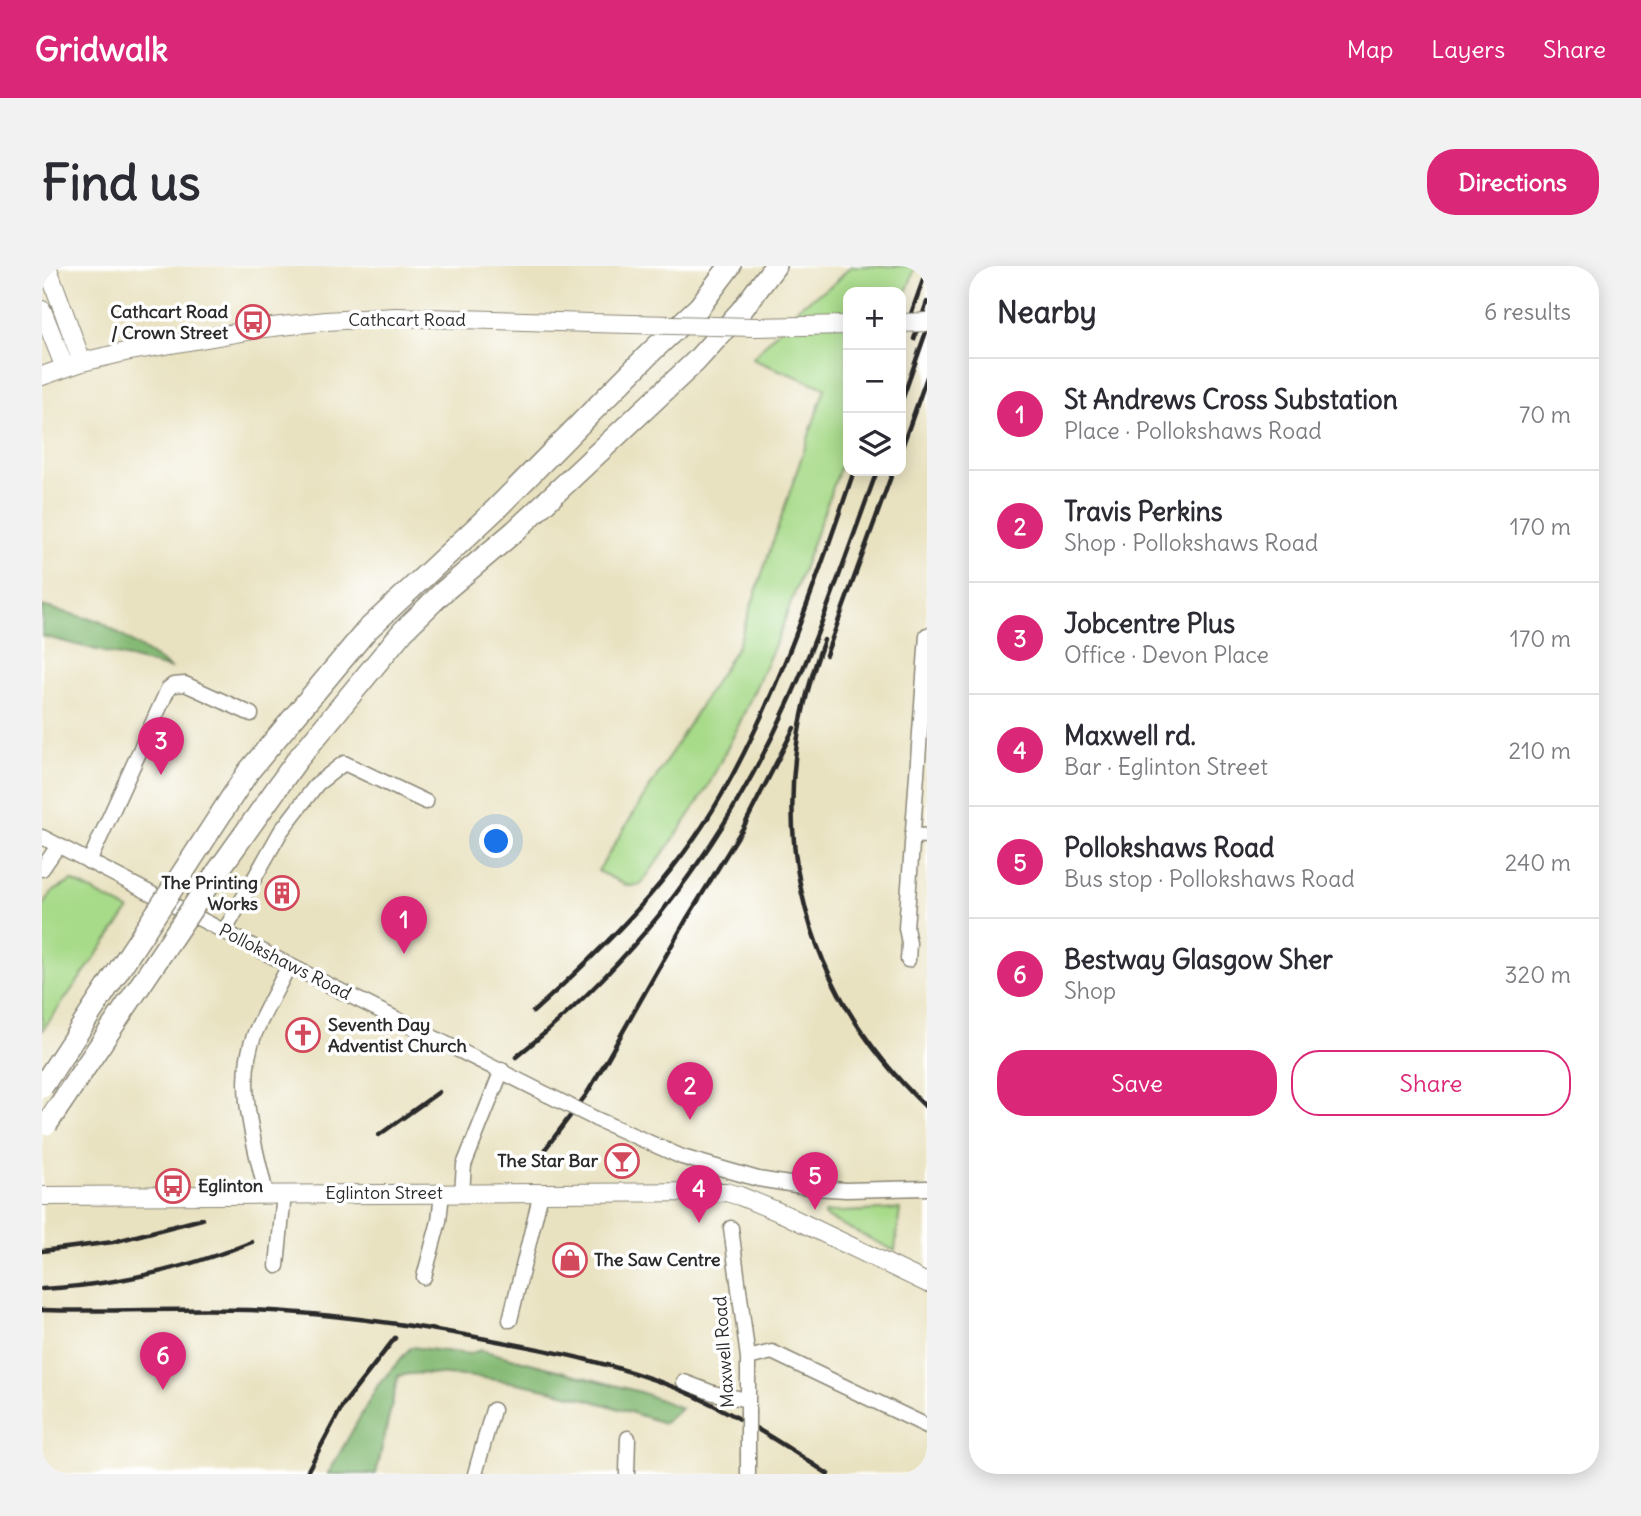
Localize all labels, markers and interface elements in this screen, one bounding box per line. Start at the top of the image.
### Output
text: Gridwalk [35,28,168,70]
text: Map [1347,34,1393,64]
text: Layers [1431,34,1505,64]
text: Share [1543,34,1606,64]
button: Directions [1427,149,1599,215]
text: Find us [42,152,200,213]
map controls [843,287,906,476]
button: + [843,287,906,350]
text: Nearby [997,293,1097,331]
text: 6 results [1484,297,1571,326]
place label: Cathcart Road / Crown Street [110,300,229,344]
bus stop icon: Cathcart Road / Crown Street [234,303,272,341]
street label: Cathcart Road [348,308,466,331]
button: − [843,350,906,413]
text: St Andrews Cross Substation [1064,383,1398,416]
text: 1 [1015,400,1025,429]
text: 70 m [1519,400,1571,429]
button: layers [843,413,906,476]
text: Place · Pollokshaws Road [1064,416,1322,445]
text: Travis Perkins [1064,495,1223,528]
text: 2 [1014,512,1026,541]
text: 170 m [1510,512,1571,541]
text: Shop · Pollokshaws Road [1064,528,1318,557]
text: Jobcentre Plus [1064,607,1235,640]
text: 3 [1013,624,1027,653]
text: 170 m [1510,624,1571,653]
text: Office · Devon Place [1064,640,1269,669]
pin: 3 [138,717,184,775]
text: Maxwell rd. [1064,719,1196,752]
text: 4 [1013,736,1027,765]
text: 210 m [1508,736,1571,765]
text: Bar · Eglinton Street [1064,752,1268,781]
your location [479,824,513,858]
text: Pollokshaws Road [1064,831,1274,864]
text: 5 [1013,848,1027,877]
text: 240 m [1505,848,1571,877]
text: Bus stop · Pollokshaws Road [1064,864,1355,893]
place label: The Printing Works [161,871,258,915]
building icon: The Printing Works [263,874,301,912]
pin: 1 [381,896,427,954]
street label: Pollokshaws Road [215,918,356,1005]
text: Bestway Glasgow Sher [1064,943,1333,976]
text: 6 [1013,960,1027,989]
text: 320 m [1505,960,1571,989]
text: Shop [1064,976,1116,1005]
place label: Seventh Day Adventist Church [328,1013,467,1057]
church icon: Seventh Day Adventist Church [284,1016,322,1054]
button: Save [997,1050,1277,1116]
button: Share [1291,1050,1571,1116]
pin: 2 [667,1062,713,1120]
bar icon: The Star Bar [603,1142,641,1180]
place label: The Star Bar [497,1149,599,1172]
pin: 5 [792,1152,838,1210]
pin: 4 [676,1165,722,1223]
bus stop icon: Eglinton [154,1167,192,1205]
place label: Eglinton [198,1174,264,1197]
street label: Eglinton Street [325,1181,443,1204]
shop icon: The Saw Centre [551,1241,589,1279]
place label: The Saw Centre [594,1248,721,1271]
street label: Maxwell Road [708,1295,739,1409]
pin: 6 [140,1332,186,1390]

